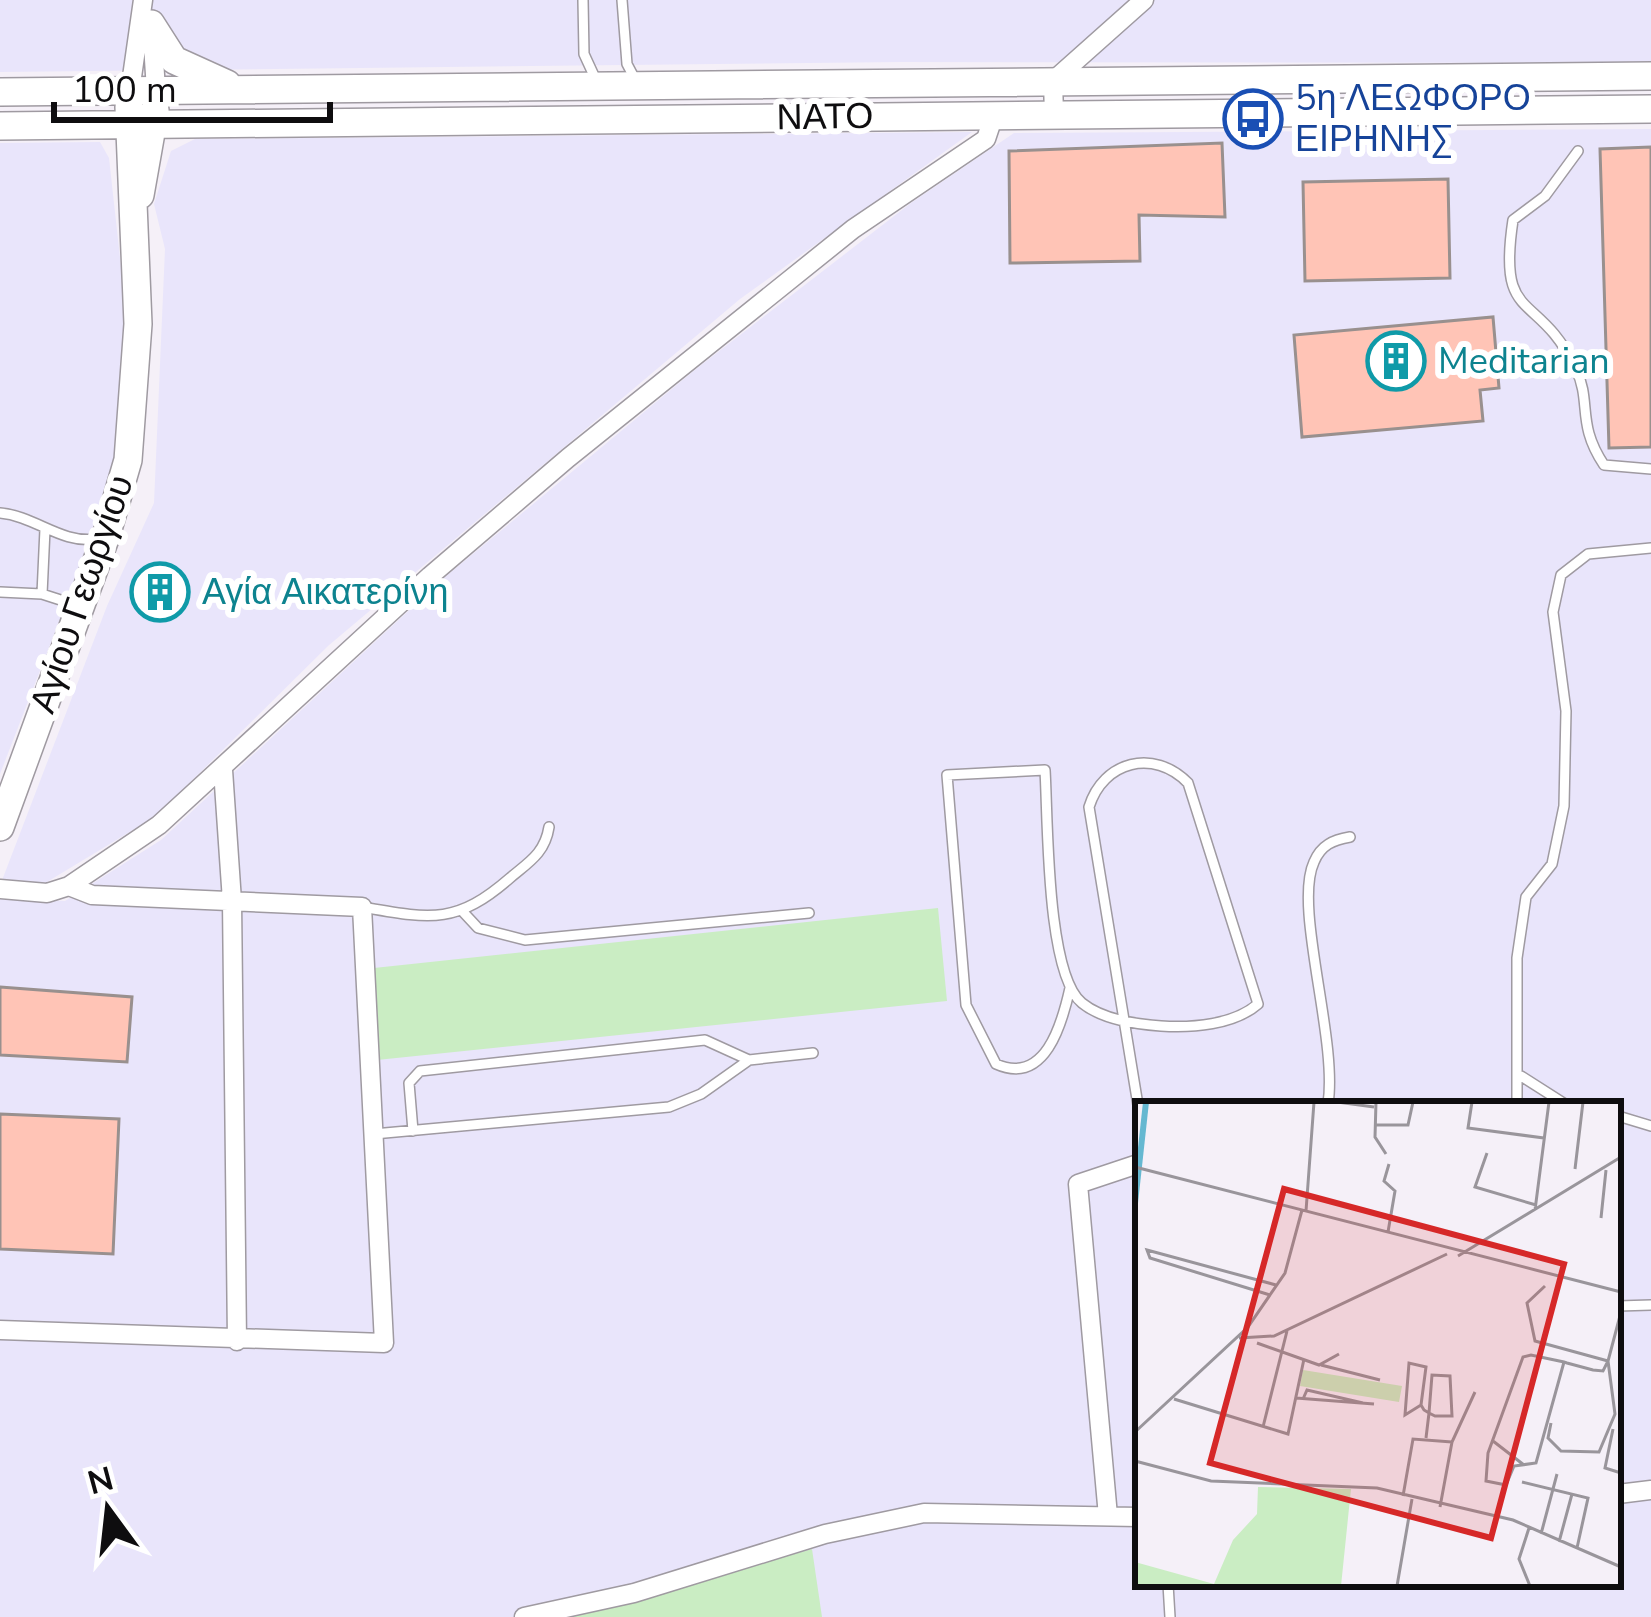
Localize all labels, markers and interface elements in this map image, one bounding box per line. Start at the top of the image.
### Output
scale bar [54,48,330,122]
text: 100 m [72,66,177,115]
place label: 5η ΛΕΩΦΟΡΟ ΕΙΡΗΝΗΣ [1295,74,1531,164]
bus stop icon: 5η ΛΕΩΦΟΡΟ ΕΙΡΗΝΗΣ [1222,88,1284,150]
street label: ΝΑΤΟ [776,92,874,142]
building icon: Meditarian [1365,330,1427,392]
place label: Meditarian [1438,337,1610,386]
street label: Αγίου Γεωργίου [18,469,146,719]
building icon: Αγία Αικατερίνη [129,561,191,623]
place label: Αγία Αικατερίνη [202,568,449,617]
inset map [1135,1101,1621,1587]
north arrow [48,1449,168,1569]
text: N [83,1457,118,1506]

